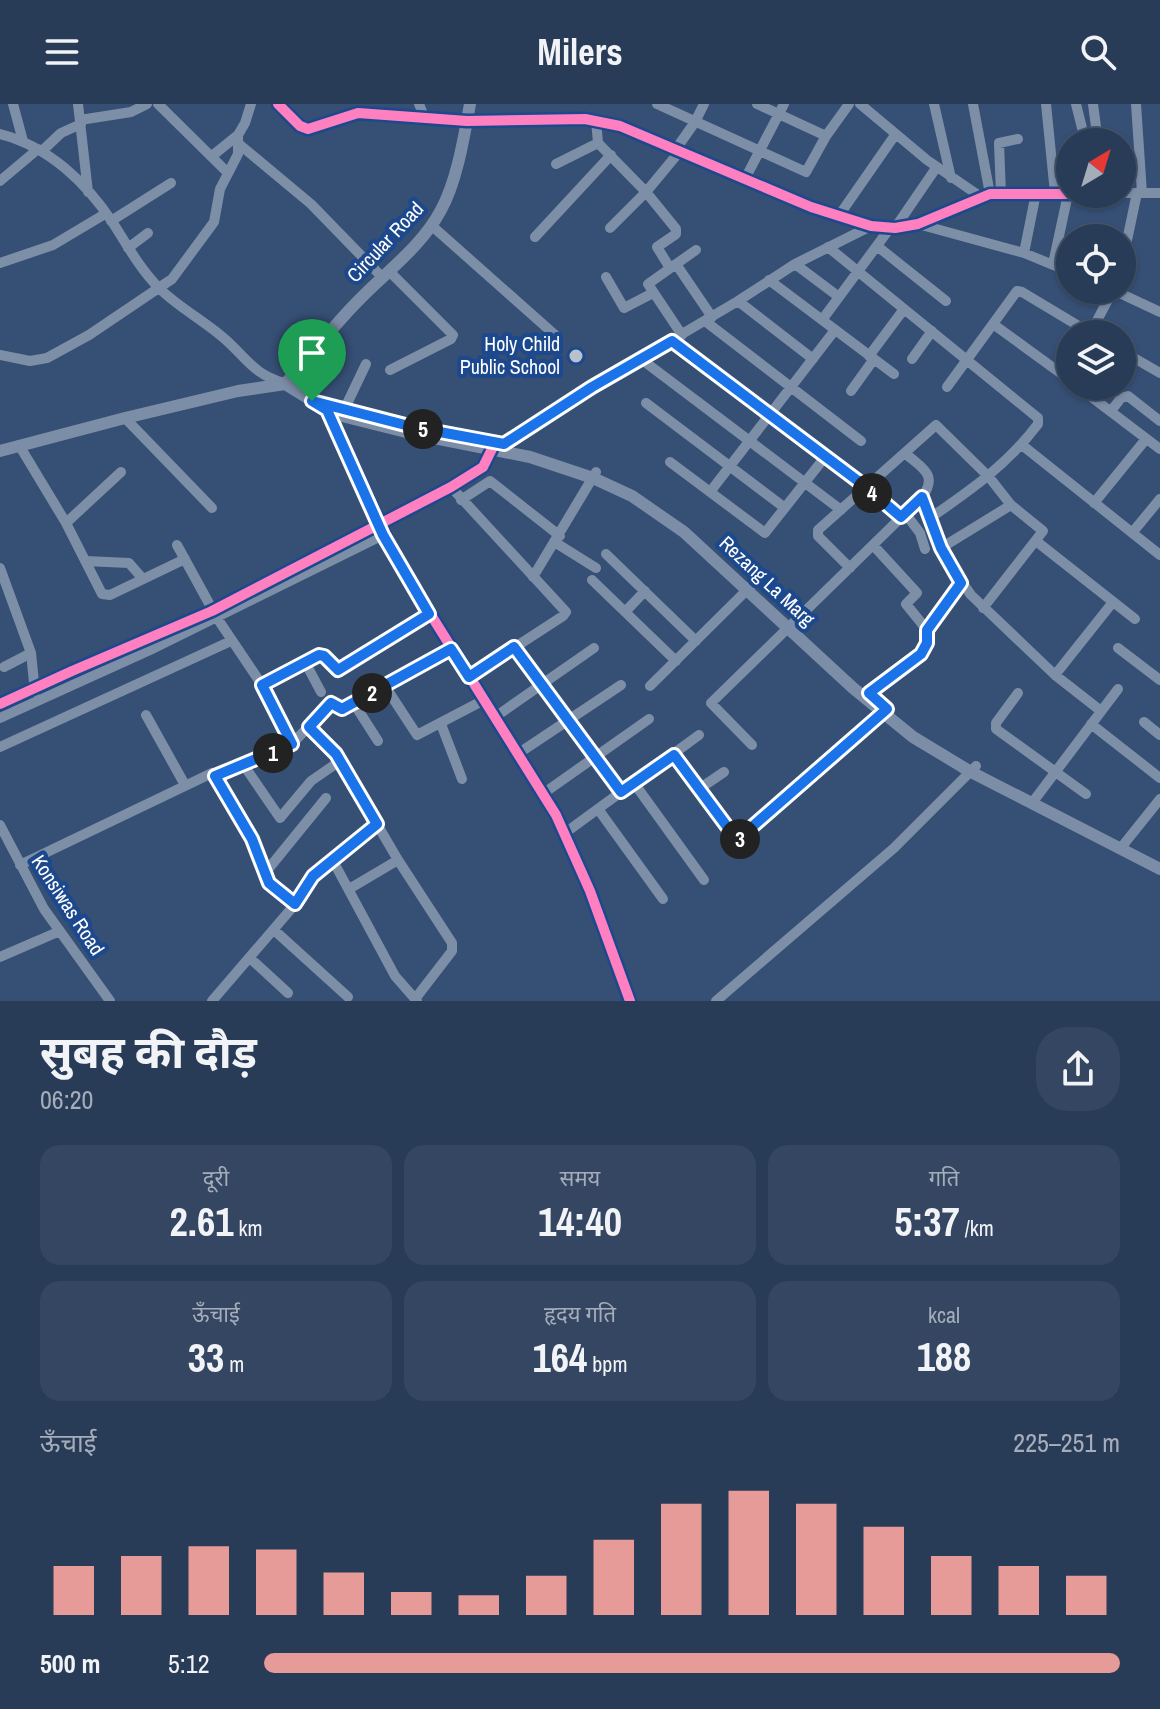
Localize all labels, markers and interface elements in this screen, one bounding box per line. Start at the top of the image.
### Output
text: Milers [537,28,623,76]
icon: menu [40,30,84,74]
icon: search [1076,30,1120,74]
north arrow [1056,128,1136,208]
map controls [1056,128,1136,400]
street label: Circular Road [340,195,429,288]
button: locate [1056,224,1136,304]
pin [278,319,346,401]
button: layers [1056,320,1136,400]
place label: Holy Child Public School [460,330,560,380]
icon: arrive [290,331,334,375]
marker: Holy Child Public School [567,347,585,365]
pin: 5 [403,409,443,449]
text: 5 [418,414,428,444]
pin: 4 [852,473,892,513]
text: 4 [867,478,877,508]
street label: Rezang La Marg [714,529,821,632]
pin: 2 [352,673,392,713]
text: 2 [367,678,377,708]
pin: 1 [253,733,293,773]
text: 1 [268,738,278,768]
pin: 3 [720,819,760,859]
text: 3 [735,824,745,854]
street label: Konsiwas Road [26,849,111,960]
text: सुबह की दौड़ [40,1022,257,1082]
button: share [1036,1027,1120,1111]
text: 06:20 [40,1082,93,1117]
text: दूरी [203,1163,229,1193]
text: समय [560,1163,600,1193]
text: गति [929,1163,959,1193]
text: 2.61 [170,1195,233,1248]
text: 14:40 [538,1195,622,1248]
text: 5:37 [894,1195,960,1248]
text: km [233,1213,262,1243]
text: /km [960,1213,994,1243]
text: ऊँचाई [192,1299,240,1329]
text: हृदय गति [544,1299,616,1329]
text: kcal [928,1300,960,1330]
text: 188 [917,1330,971,1383]
text: 33 [188,1331,224,1384]
text: 164 [533,1331,587,1384]
text: m [224,1349,244,1379]
text: bpm [587,1349,627,1379]
text: ऊँचाई [40,1425,96,1460]
text: 225–251 m [1013,1425,1120,1460]
text: 500 m [40,1646,100,1681]
text: 5:12 [168,1646,210,1681]

